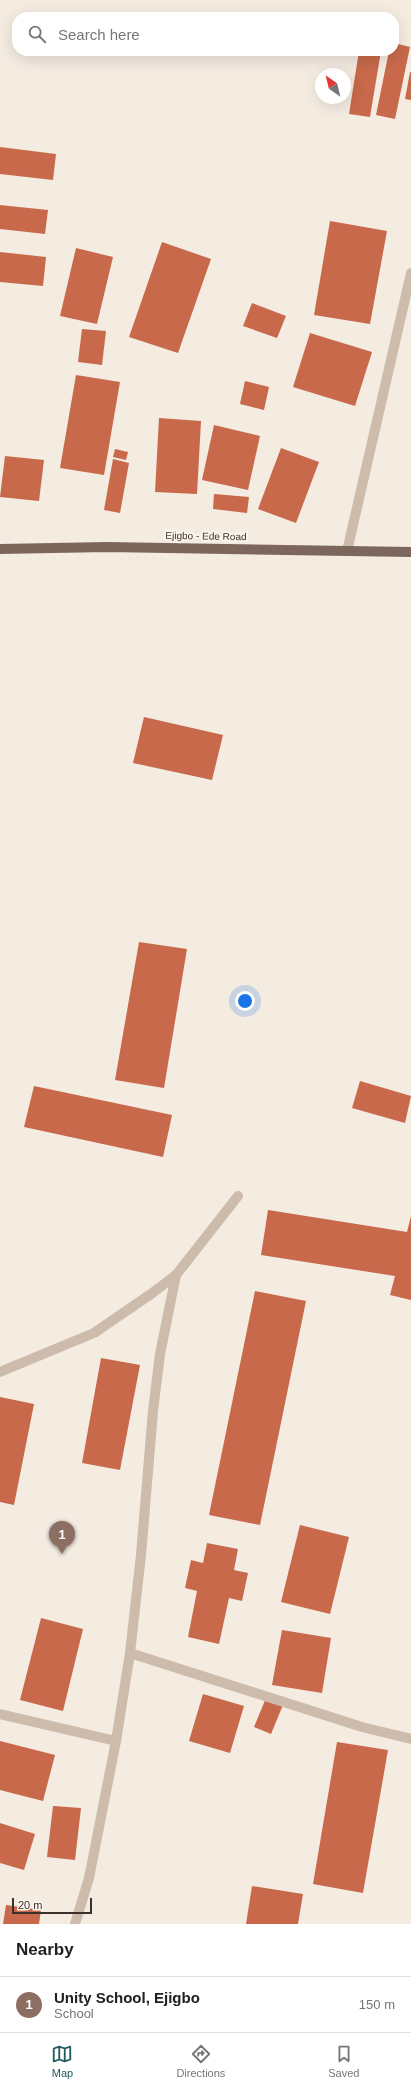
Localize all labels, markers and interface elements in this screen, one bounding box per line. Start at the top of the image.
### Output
search box [12,12,399,56]
icon: search [26,23,48,45]
text: Search here [58,26,140,43]
north arrow [315,68,351,104]
street label: Ejigbo - Ede Road [165,530,247,542]
your location [235,991,255,1011]
pin: 1 [49,1521,75,1554]
scale bar [12,1896,92,1915]
text: 20 m [18,1899,42,1911]
text: Nearby [16,1940,74,1959]
text: Unity School, Ejigbo [54,1989,200,2006]
text: 1 [25,1997,33,2012]
text: 150 m [359,1997,395,2012]
text: School [54,2006,94,2021]
tab: Map [51,2043,73,2079]
tab: Directions [176,2043,225,2079]
tab: Saved [328,2043,359,2079]

